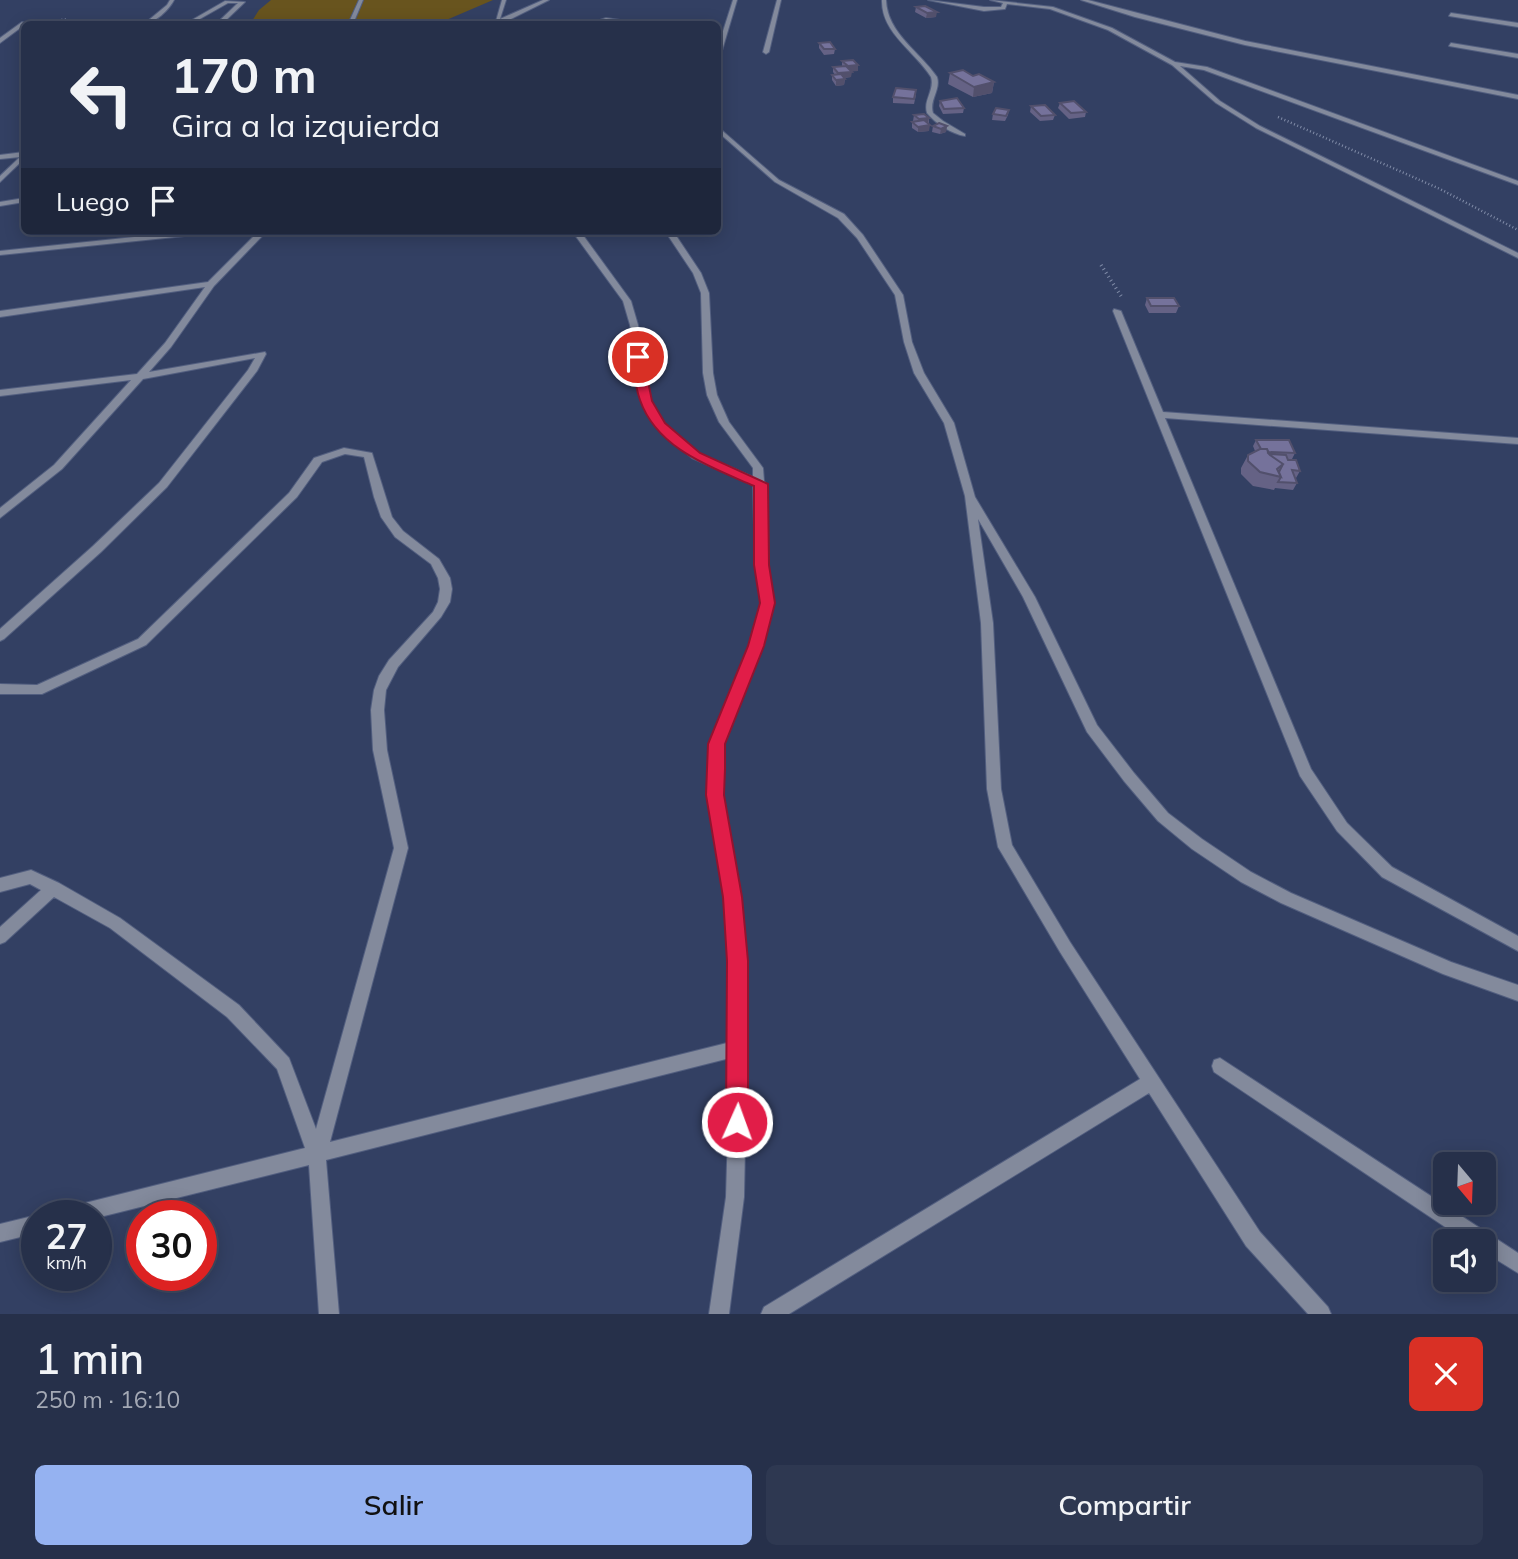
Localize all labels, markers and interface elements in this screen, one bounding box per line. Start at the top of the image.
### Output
text: 170 m [171,44,317,105]
icon: left [56,49,147,140]
text: Gira a la izquierda [171,105,440,145]
icon: arrive [144,182,182,220]
text: Luego [56,185,130,218]
pin [608,327,668,387]
icon: arrive [619,338,657,376]
position arrow [700,1085,774,1159]
north arrow [1433,1152,1496,1214]
map controls [1433,1152,1496,1292]
speed limit sign: 30 [126,1200,217,1291]
text: 27 [45,1214,88,1258]
button: sound [1433,1229,1496,1292]
text: km/h [46,1251,87,1274]
text: 1 min [35,1332,144,1385]
button: close [1409,1337,1483,1411]
text: 250 m · 16:10 [35,1385,180,1414]
button: Salir [35,1465,752,1545]
button: Compartir [766,1465,1483,1545]

